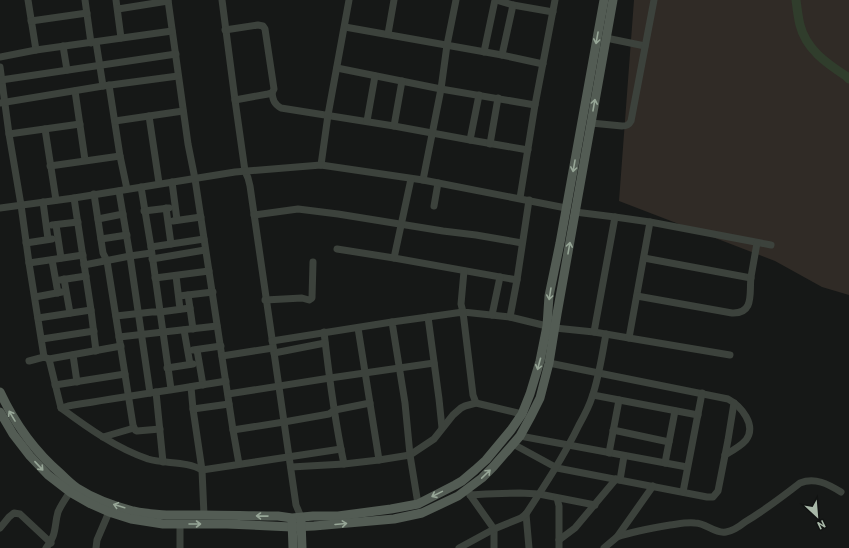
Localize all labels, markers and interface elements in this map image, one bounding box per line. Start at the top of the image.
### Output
one-way arrow [593,31,601,44]
one-way arrow [590,99,598,112]
one-way arrow [570,159,578,172]
one-way arrow [565,242,573,255]
one-way arrow [546,287,554,300]
one-way arrow [535,357,542,370]
one-way arrow [7,410,15,422]
one-way arrow [34,461,44,471]
one-way arrow [481,469,491,479]
one-way arrow [431,491,443,498]
north arrow [797,496,837,536]
one-way arrow [113,502,125,510]
one-way arrow [256,512,269,520]
text: N [815,518,828,533]
one-way arrow [188,520,201,528]
one-way arrow [334,520,347,527]

